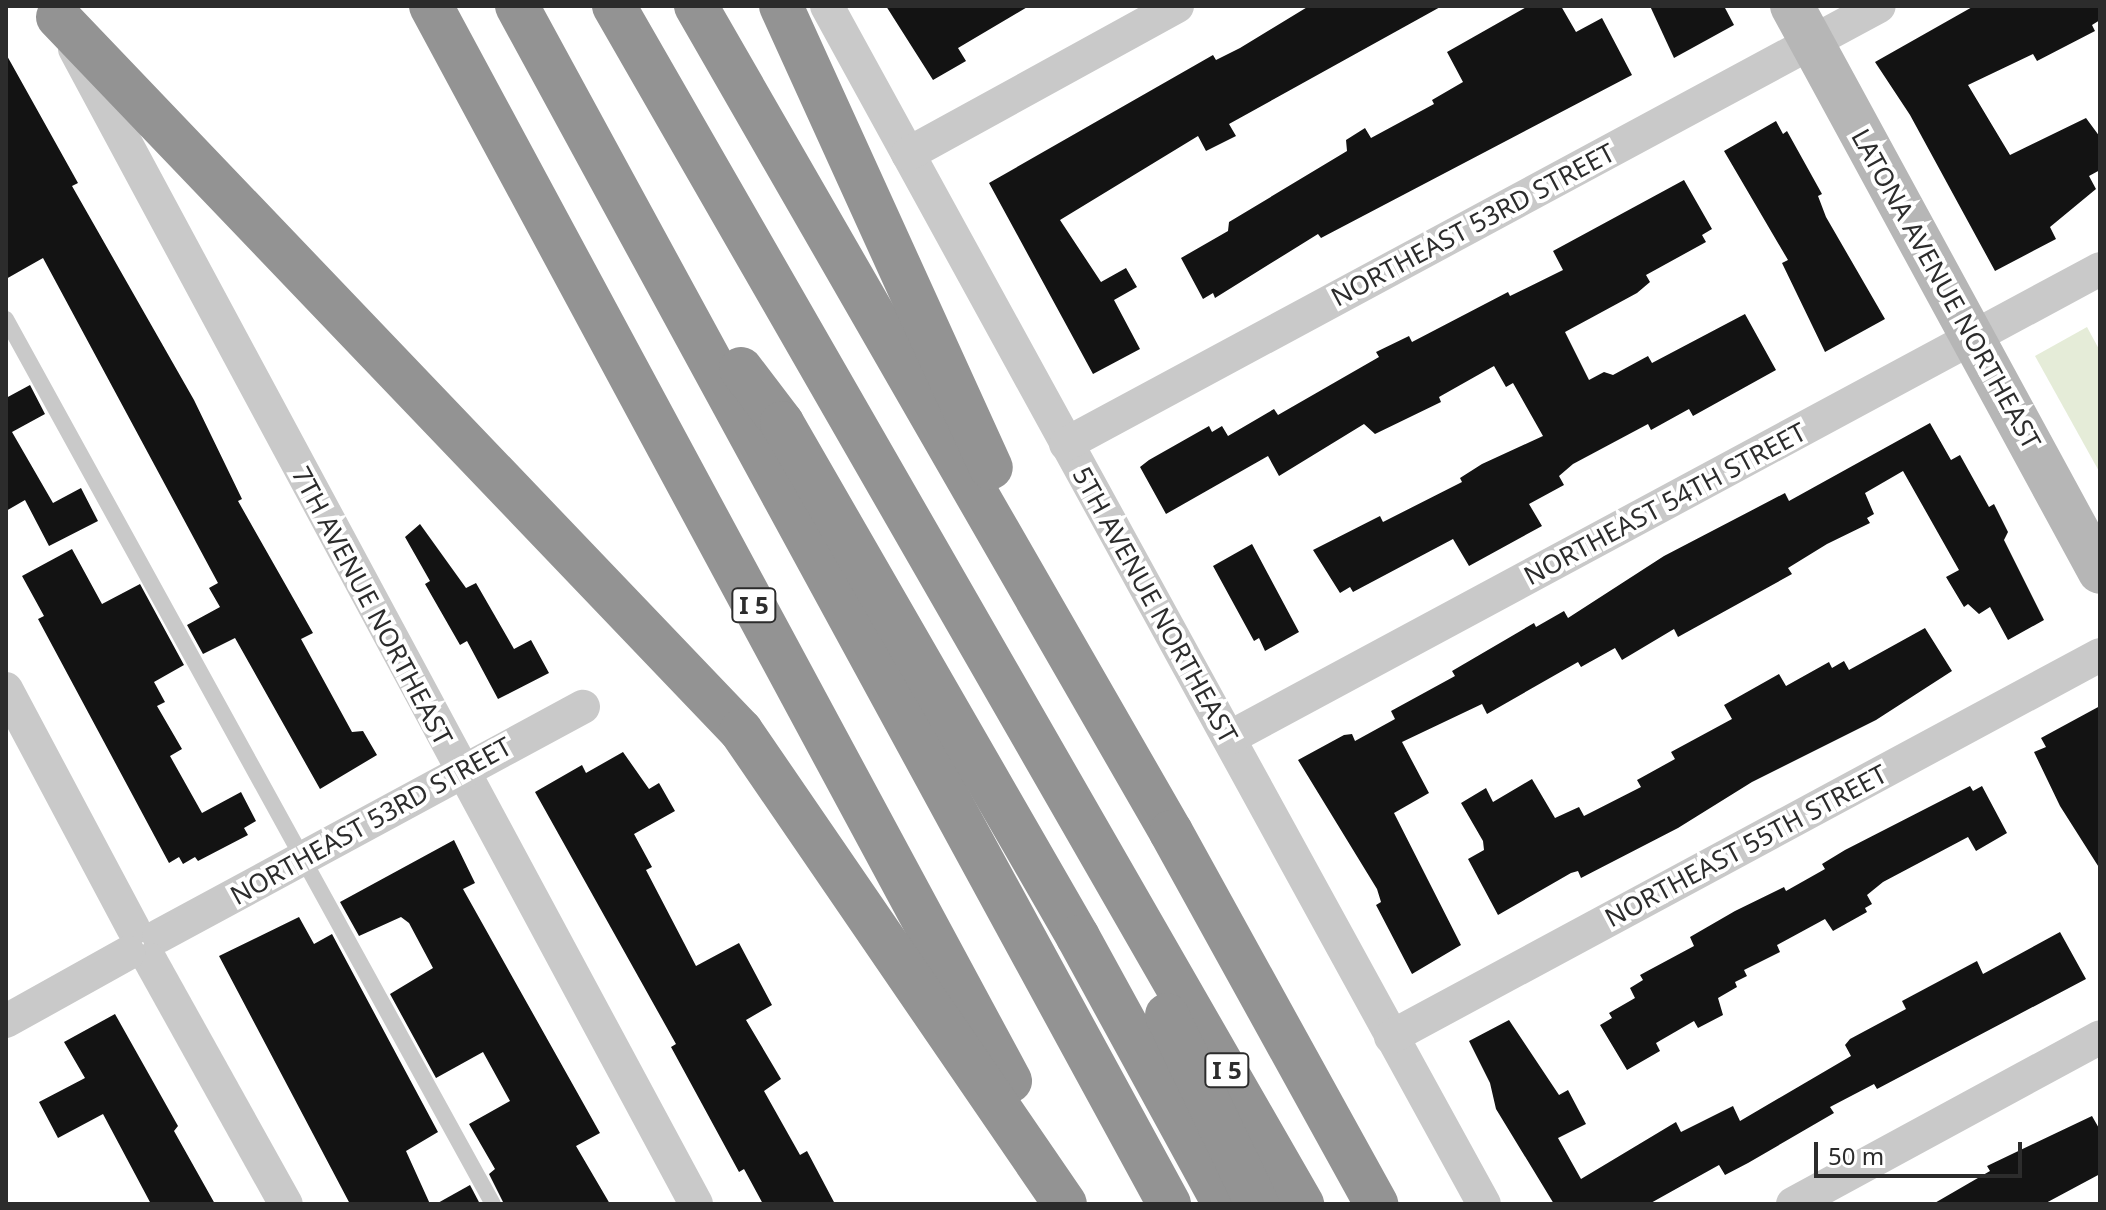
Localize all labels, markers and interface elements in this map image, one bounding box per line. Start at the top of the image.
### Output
street label: LATONA AVENUE NORTHEAST [1845,123,2047,455]
street label: NORTHEAST 53RD STREET [1326,137,1620,313]
street label: NORTHEAST 54TH STREET [1519,416,1811,592]
street label: 7TH AVENUE NORTHEAST [285,461,459,751]
street label: 5TH AVENUE NORTHEAST [1066,462,1244,748]
road number: I 5 [730,585,778,625]
street label: NORTHEAST 53RD STREET [225,731,517,911]
street label: NORTHEAST 55TH STREET [1600,758,1892,934]
road number: I 5 [1203,1050,1251,1090]
scale bar [1818,1126,2026,1176]
text: 50 m [1828,1139,1884,1172]

